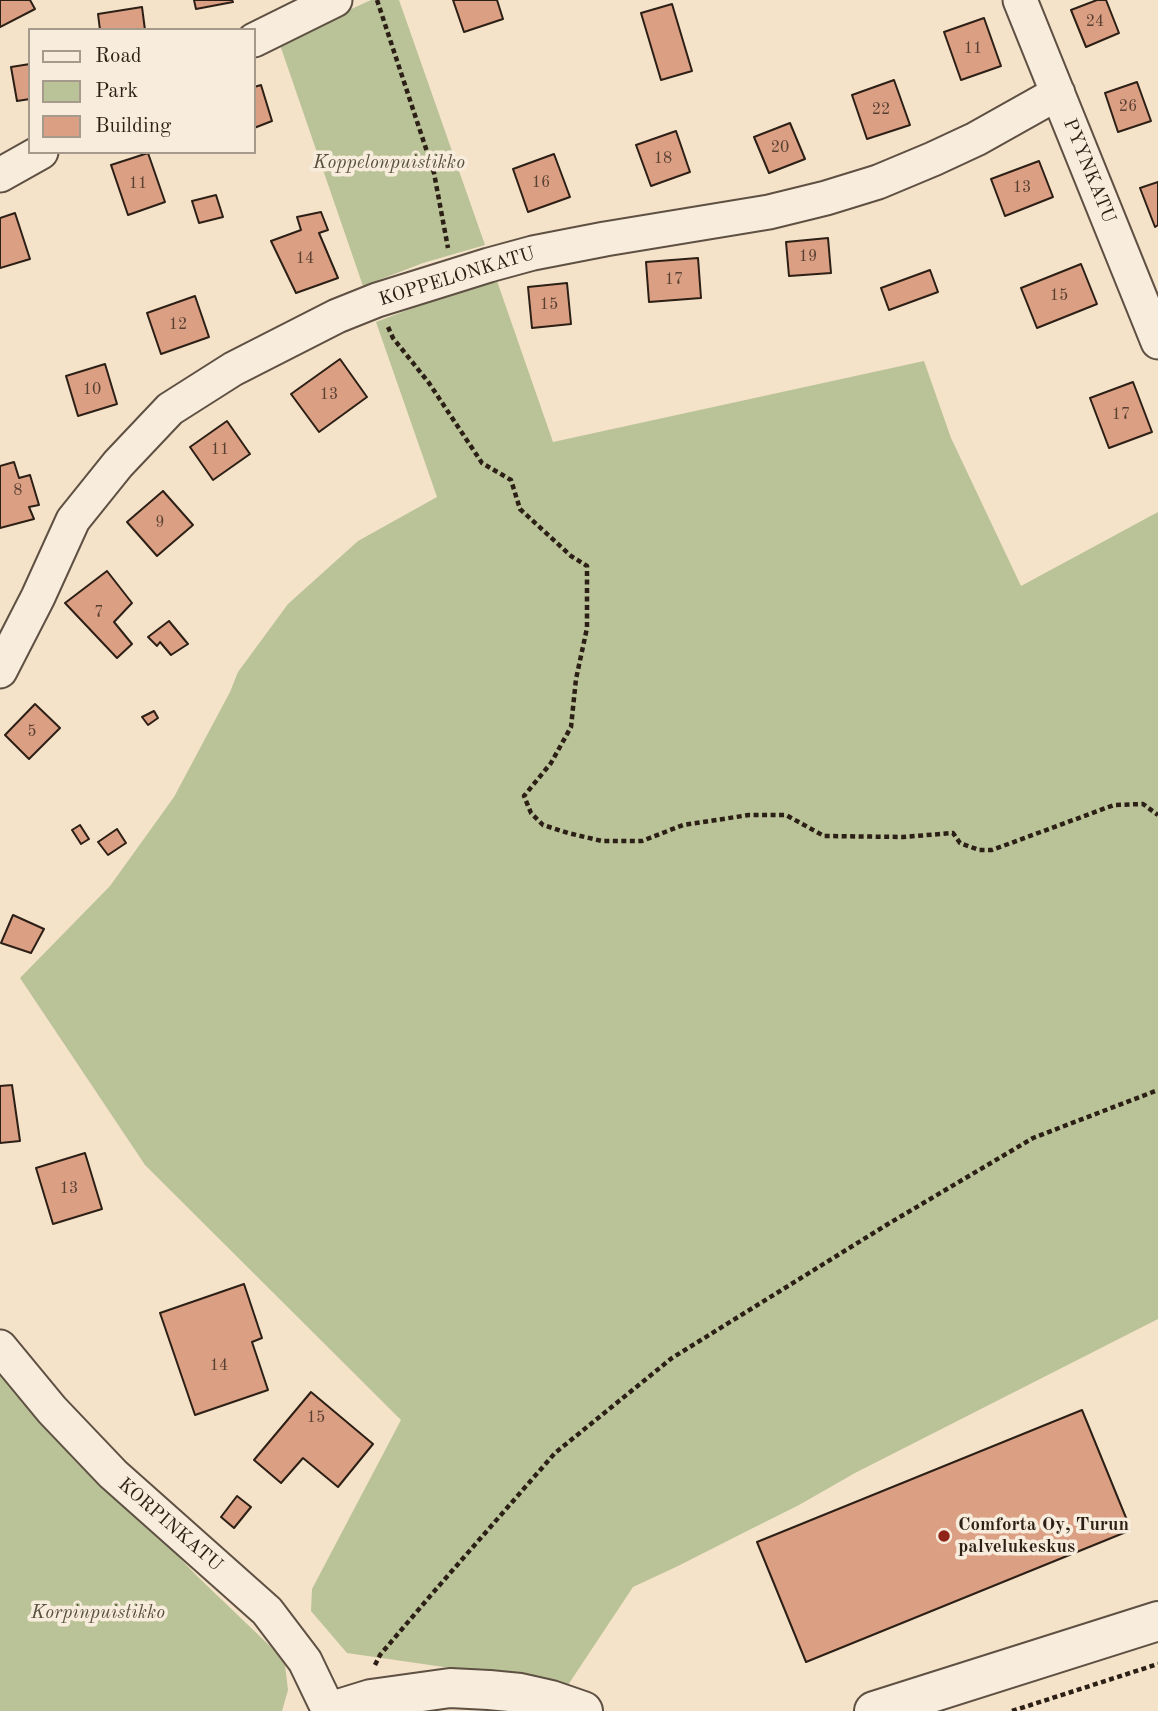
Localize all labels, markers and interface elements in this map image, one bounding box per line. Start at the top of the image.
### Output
house number: 24 [1086,12,1104,32]
legend [28,28,256,154]
house number: 11 [964,39,982,59]
text: Road [95,46,142,67]
text: Park [95,81,138,102]
house number: 26 [1119,97,1137,117]
house number: 22 [872,100,890,120]
street label: PYYNKATU [1058,115,1120,227]
text: Building [95,116,171,137]
house number: 20 [771,138,789,158]
house number: 18 [654,149,672,169]
park label: Koppelonpuistikko [313,152,465,174]
house number: 16 [532,173,550,193]
house number: 11 [129,174,147,194]
house number: 13 [1013,178,1031,198]
street label: KOPPELONKATU [376,242,538,312]
house number: 19 [799,247,817,267]
house number: 14 [296,249,314,269]
house number: 17 [665,270,683,290]
house number: 15 [1050,286,1068,306]
house number: 15 [540,295,558,315]
house number: 12 [169,315,187,335]
house number: 10 [83,380,101,400]
house number: 13 [320,385,338,405]
house number: 17 [1112,405,1130,425]
house number: 11 [211,440,229,460]
house number: 8 [13,481,23,501]
house number: 9 [155,513,165,533]
house number: 7 [94,603,104,623]
house number: 5 [27,722,37,742]
house number: 13 [60,1179,78,1199]
house number: 14 [210,1356,228,1376]
house number: 15 [307,1408,325,1428]
street label: KORPINKATU [113,1473,227,1577]
place label: Comforta Oy, Turun palvelukeskus [958,1514,1129,1558]
marker: Comforta Oy, Turun palvelukeskus [936,1528,952,1544]
park label: Korpinpuistikko [31,1602,165,1624]

